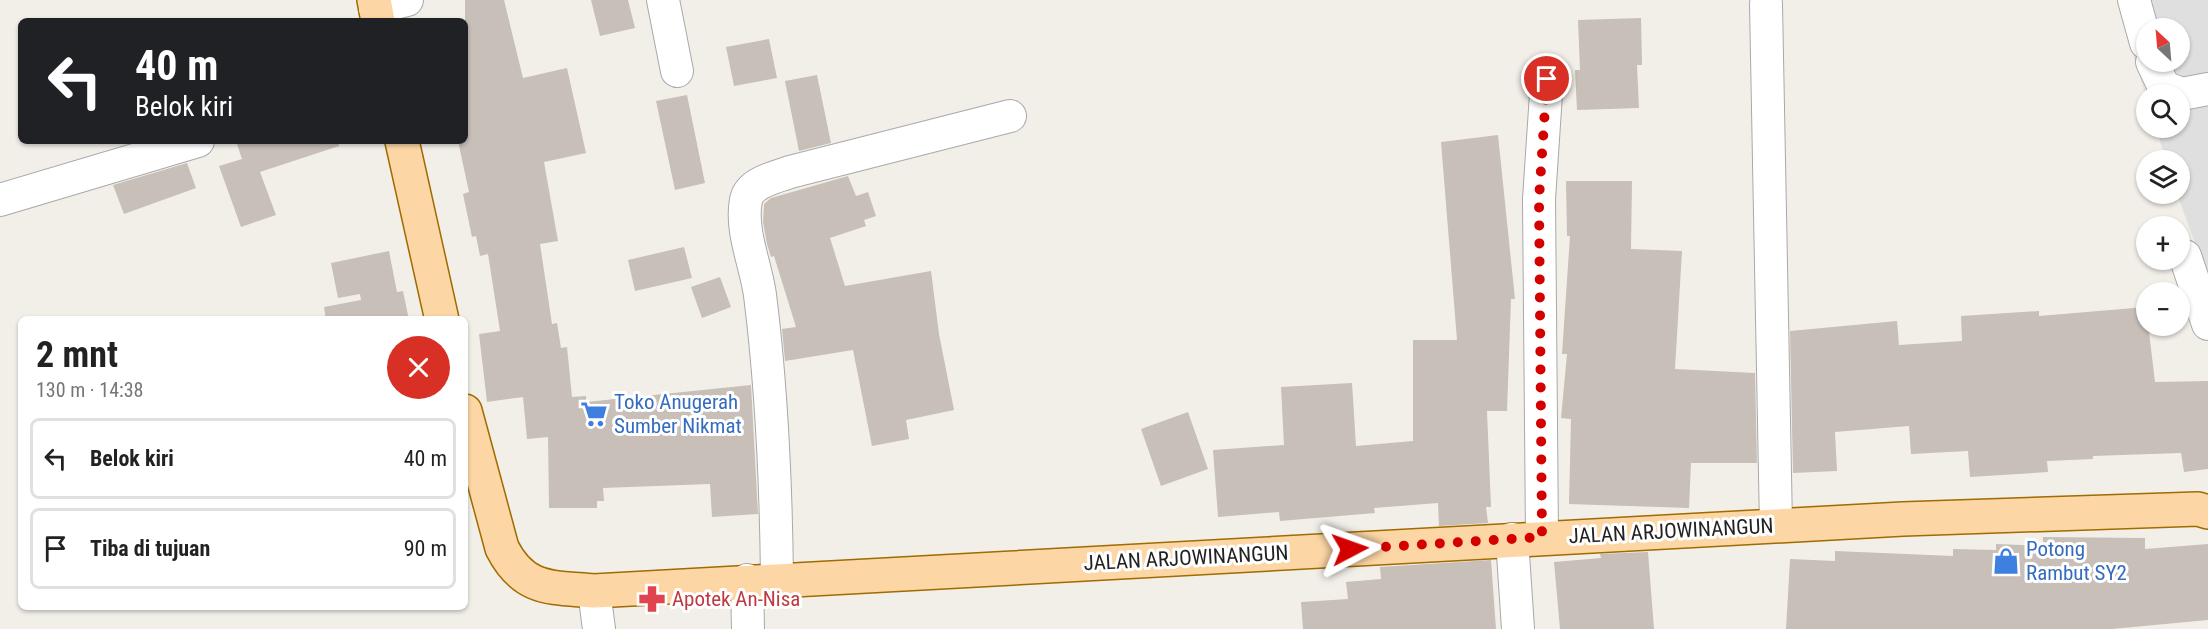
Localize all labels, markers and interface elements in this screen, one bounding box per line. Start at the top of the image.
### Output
north arrow [2136,18,2190,72]
map controls [2136,18,2190,336]
text: 40 m [135,41,218,90]
icon: left [36,42,114,120]
pin [1521,53,1572,104]
icon: arrive [1530,62,1563,95]
button: search [2136,84,2190,138]
text: Belok kiri [135,91,233,123]
button: layers [2136,150,2190,204]
button: + [2136,216,2190,270]
button: − [2136,282,2190,336]
text: 2 mnt [36,334,118,376]
button: close [387,336,450,399]
text: 130 m · 14:38 [36,378,143,402]
place label: Toko Anugerah Sumber Nikmat [614,390,742,438]
supermarket icon: Toko Anugerah Sumber Nikmat [579,399,609,429]
icon: left [39,442,72,475]
text: Belok kiri [90,446,174,471]
text: 40 m [404,446,447,471]
street label: JALAN ARJOWINANGUN [1568,514,1774,548]
position arrow [1318,517,1382,581]
icon: arrive [39,532,72,565]
text: Tiba di tujuan [90,536,210,561]
text: 90 m [404,536,447,561]
place label: Potong Rambut SY2 [2026,537,2127,585]
street label: JALAN ARJOWINANGUN [1083,541,1289,575]
shop icon: Potong Rambut SY2 [1991,546,2021,576]
pharmacy icon: Apotek An-Nisa [637,584,667,614]
place label: Apotek An-Nisa [672,587,800,611]

